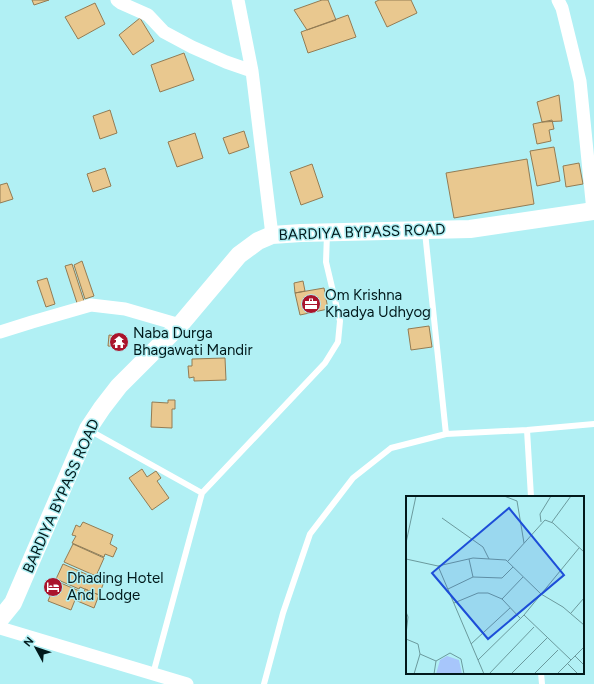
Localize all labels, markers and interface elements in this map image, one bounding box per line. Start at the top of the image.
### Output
street label: BARDIYA BYPASS ROAD [278,220,446,244]
place label: Om Krishna Khadya Udhyog [325,286,431,321]
office icon: Om Krishna Khadya Udhyog [300,293,322,315]
place label: Naba Durga Bhagawati Mandir [133,324,253,359]
temple icon: Naba Durga Bhagawati Mandir [108,331,130,353]
street label: BARDIYA BYPASS ROAD [19,416,103,576]
inset map [406,496,584,674]
place label: Dhading Hotel And Lodge [67,569,164,604]
hotel icon: Dhading Hotel And Lodge [42,576,64,598]
north arrow [16,628,56,668]
text: N [21,634,36,649]

